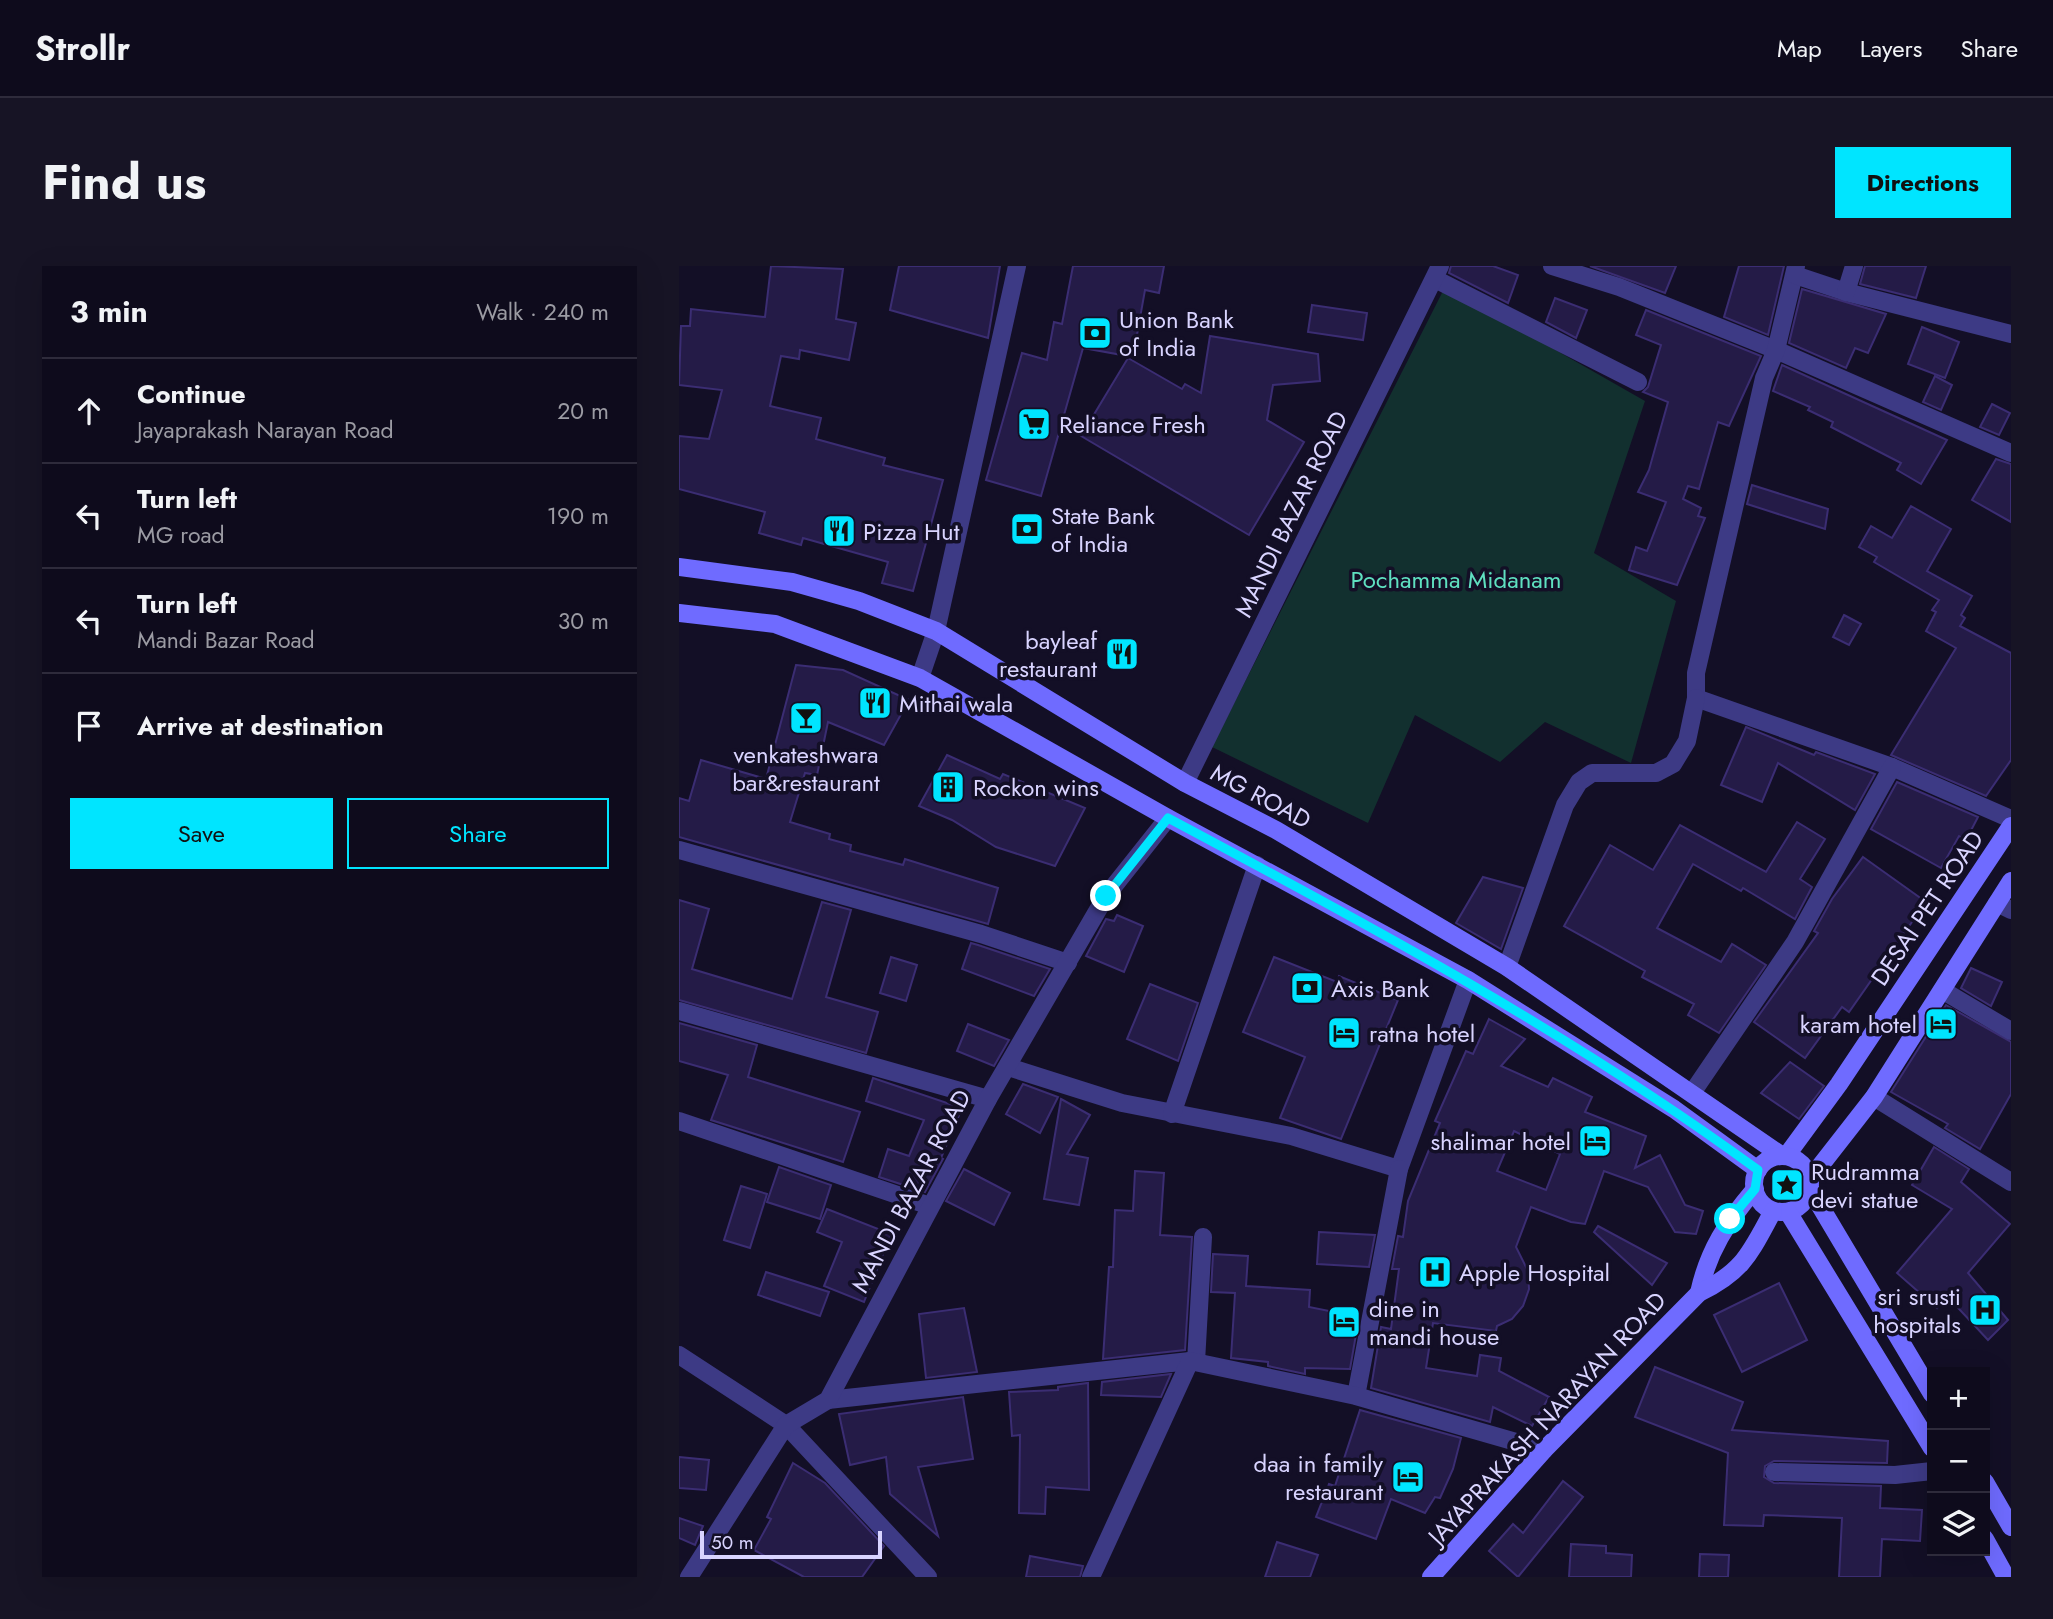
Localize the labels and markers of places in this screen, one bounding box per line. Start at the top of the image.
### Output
place label: Union Bank of India [1119,302,1234,365]
bank icon: Union Bank of India [1076,314,1114,352]
supermarket icon: Reliance Fresh [1015,405,1053,443]
place label: Reliance Fresh [1059,407,1206,442]
place label: State Bank of India [1051,498,1155,561]
bank icon: State Bank of India [1008,510,1046,548]
restaurant icon: Pizza Hut [820,512,858,550]
place label: Pizza Hut [863,514,960,549]
place label: bayleaf restaurant [999,623,1098,686]
restaurant icon: bayleaf restaurant [1103,635,1141,673]
restaurant icon: Mithai wala [856,684,894,722]
place label: Mithai wala [899,686,1013,721]
bar icon: venkateshwara bar&restaurant [787,699,825,737]
place label: venkateshwara bar&restaurant [732,737,880,800]
building icon: Rockon wins [929,768,967,806]
place label: Rockon wins [973,770,1099,805]
bank icon: Axis Bank [1288,969,1326,1007]
place label: Axis Bank [1331,971,1430,1006]
hotel icon: karam hotel [1922,1005,1960,1043]
place label: karam hotel [1800,1007,1917,1042]
hotel icon: ratna hotel [1325,1014,1363,1052]
place label: ratna hotel [1369,1016,1475,1051]
hotel icon: shalimar hotel [1576,1122,1614,1160]
place label: shalimar hotel [1430,1124,1571,1159]
place label: Rudramma devi statue [1811,1154,1919,1217]
place icon: Rudramma devi statue [1768,1166,1806,1204]
hospital icon: Apple Hospital [1416,1253,1454,1291]
place label: Apple Hospital [1459,1255,1610,1290]
place label: sri srusti hospitals [1873,1279,1961,1342]
place label: dine in mandi house [1369,1291,1499,1354]
hospital icon: sri srusti hospitals [1966,1291,2004,1329]
hotel icon: dine in mandi house [1325,1303,1363,1341]
place label: daa in family restaurant [1254,1446,1383,1509]
hotel icon: daa in family restaurant [1389,1458,1427,1496]

